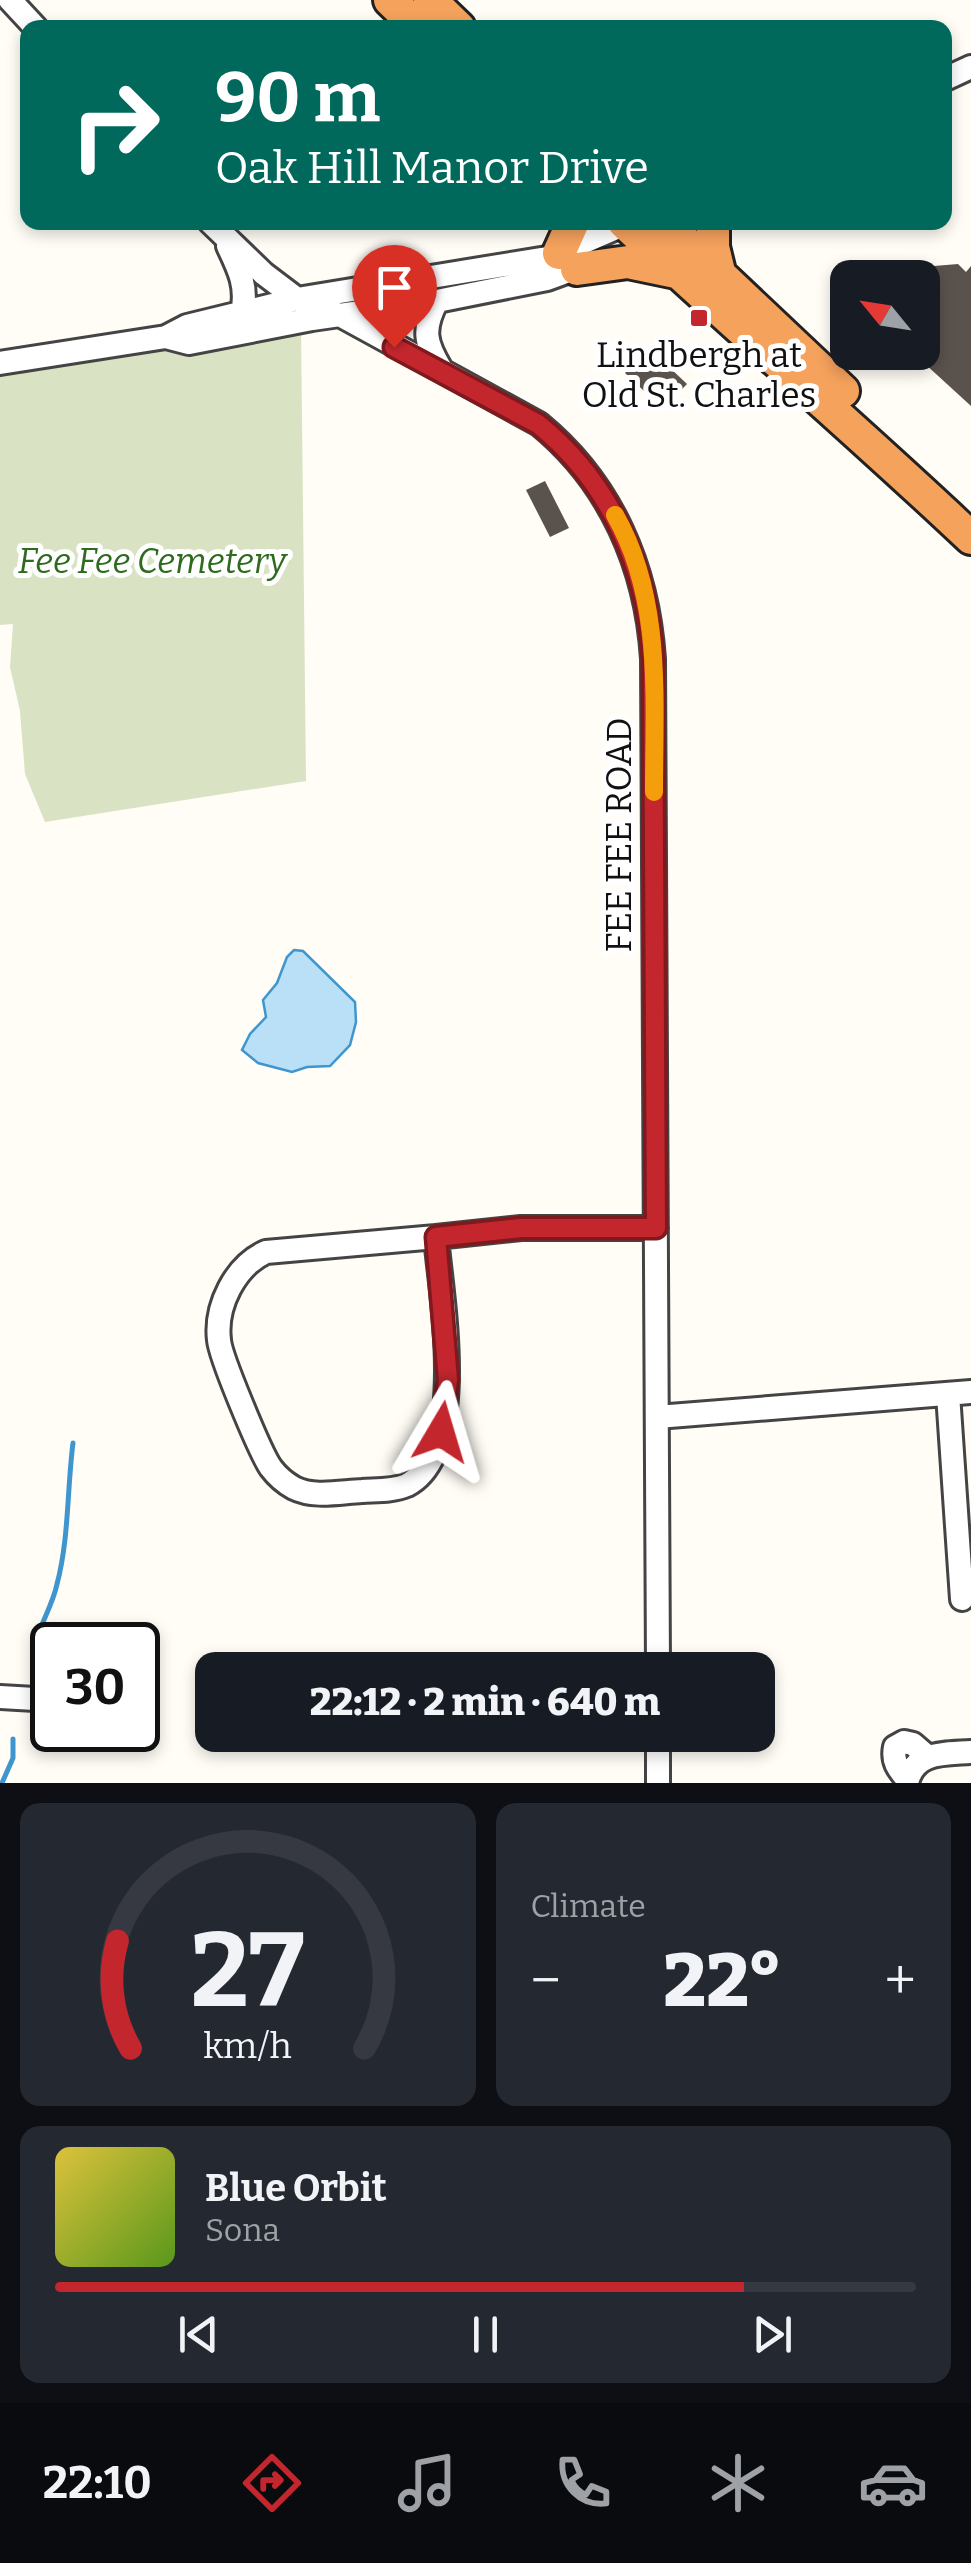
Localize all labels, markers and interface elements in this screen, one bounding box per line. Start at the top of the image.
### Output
text: 90 m [215,56,380,140]
icon: right [50,60,180,190]
text: Oak Hill Manor Drive [215,141,649,195]
pin [352,245,437,348]
icon: arrive [367,260,422,315]
north arrow [830,260,940,370]
map controls [830,260,940,370]
marker: Lindbergh at Old St. Charles [688,307,710,329]
place label: Lindbergh at Old St. Charles [582,334,816,416]
park label: Fee Fee Cemetery [18,540,288,582]
street label: FEE FEE ROAD [598,717,640,953]
position arrow [389,1380,493,1484]
speed limit sign: 30 [30,1622,160,1752]
text: 22:12 · 2 min · 640 m [310,1679,660,1725]
text: Climate [531,1887,646,1925]
text: 27 [191,1909,305,2034]
text: 22° [663,1936,782,2026]
text: − [531,1948,561,2014]
text: + [885,1948,916,2014]
text: km/h [204,2025,292,2067]
text: Blue Orbit [205,2165,387,2211]
text: Sona [205,2211,280,2249]
icon: previous [171,2307,226,2362]
icon: pause [458,2307,513,2362]
icon: next [745,2307,800,2362]
icon: directions [237,2448,307,2518]
icon: music [392,2448,462,2518]
icon: phone [548,2448,618,2518]
icon: climate [703,2448,773,2518]
icon: car [858,2448,928,2518]
text: 22:10 [43,2456,152,2510]

